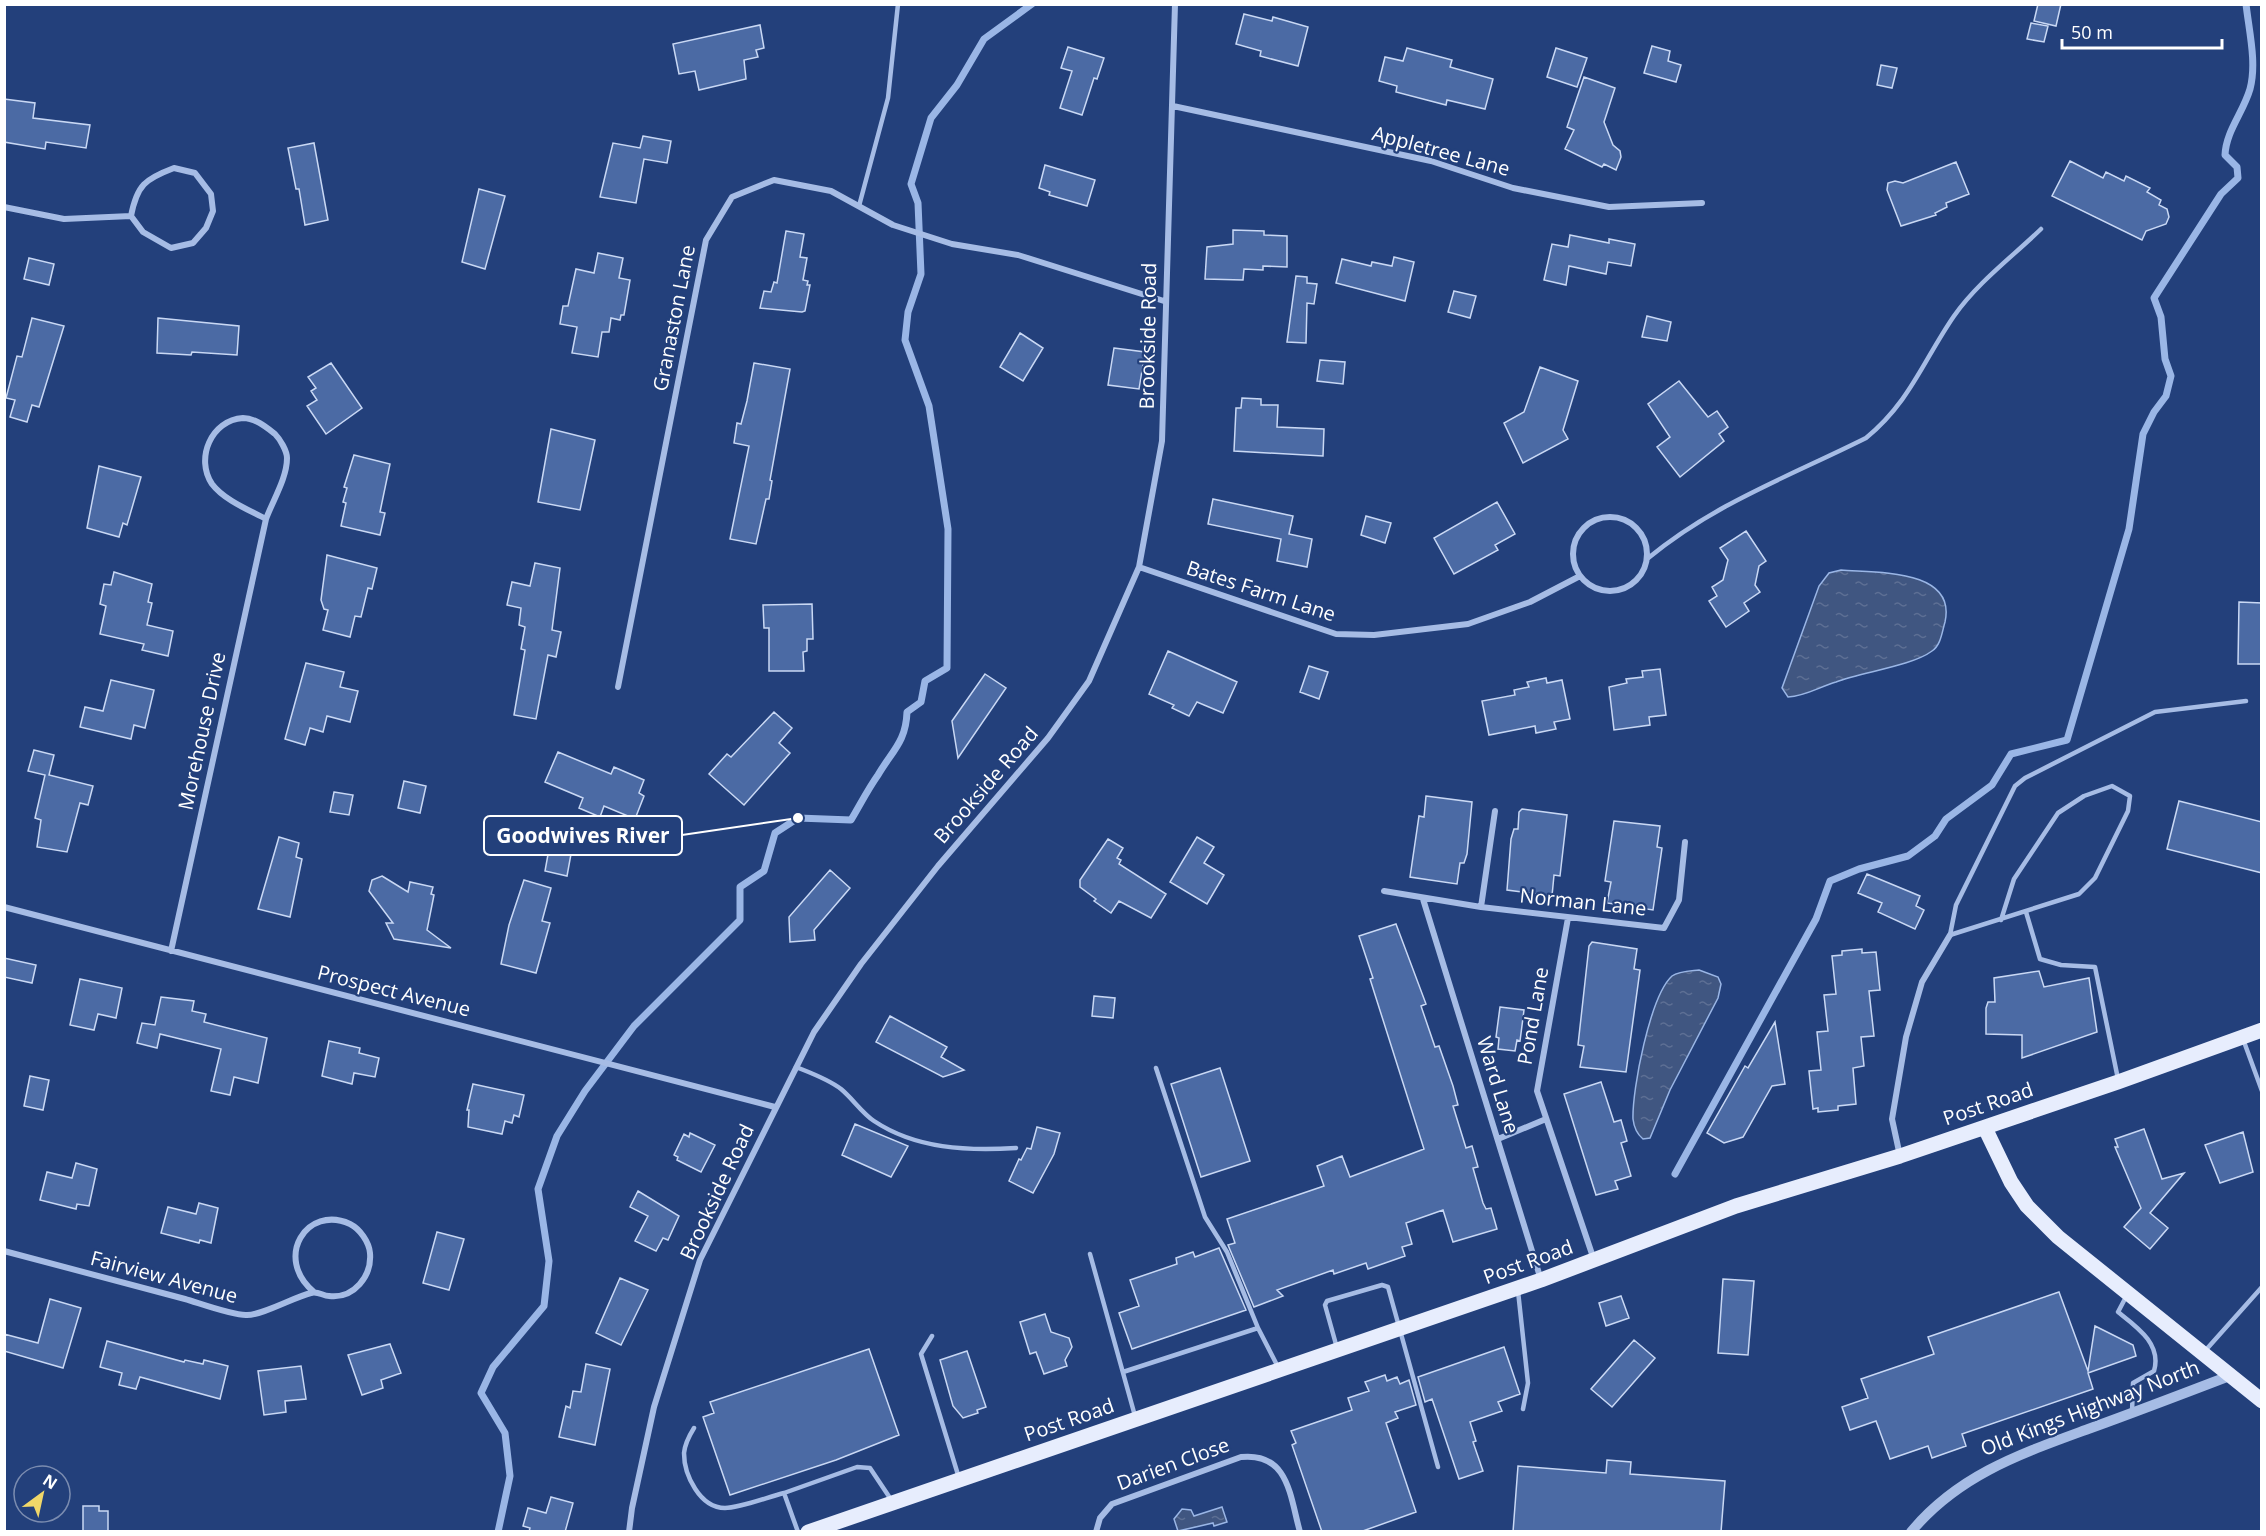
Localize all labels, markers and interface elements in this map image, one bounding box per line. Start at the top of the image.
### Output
scale bar [2062,12,2222,50]
text: 50 m [2071,20,2113,44]
street label: Appletree Lane [1369,119,1513,182]
street label: Granaston Lane [646,242,701,393]
street label: Brookside Road [1133,262,1162,410]
street label: Bates Farm Lane [1183,554,1339,627]
street label: Morehouse Drive [172,649,231,812]
street label: Brookside Road [927,720,1044,849]
callout: Goodwives River [484,816,682,855]
text: Goodwives River [496,821,670,849]
street label: Norman Lane [1518,881,1648,922]
street label: Prospect Avenue [315,958,473,1023]
street label: Pond Lane [1511,965,1554,1067]
street label: Ward Lane [1471,1033,1526,1137]
street label: Post Road [1939,1076,2037,1132]
street label: Brookside Road [673,1120,760,1264]
street label: Post Road [1479,1233,1576,1290]
street label: Fairview Avenue [88,1244,241,1309]
street label: Old Kings Highway North [1976,1353,2203,1462]
street label: Post Road [1020,1392,1118,1448]
street label: Darien Close [1113,1431,1233,1496]
north arrow [12,1464,72,1524]
text: N [39,1469,62,1494]

